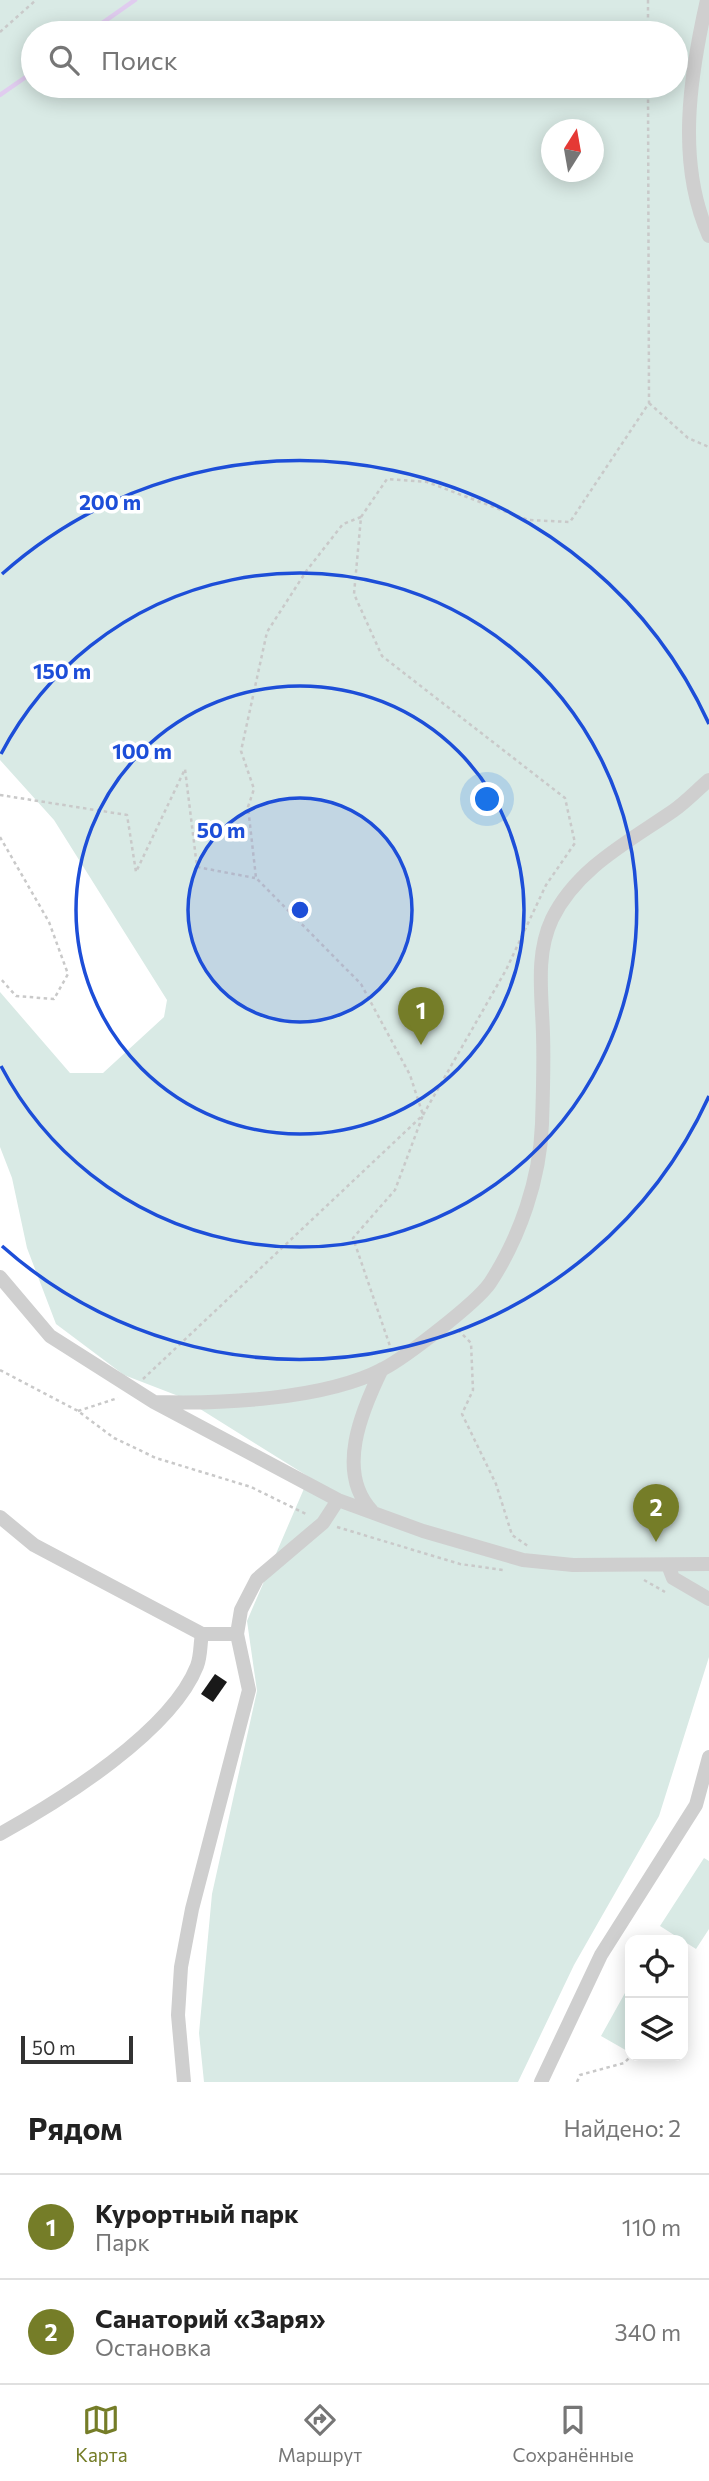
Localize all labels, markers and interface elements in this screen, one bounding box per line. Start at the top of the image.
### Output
search box [21,21,688,98]
icon: search [45,41,83,79]
text: Поиск [101,44,178,75]
north arrow [541,119,604,182]
text: 200 m [79,489,141,514]
text: 150 m [33,658,91,683]
text: 100 m [112,738,172,763]
your location [470,782,504,816]
text: 50 m [197,817,245,842]
centre of rings [288,898,312,922]
pin: 1 [398,987,444,1045]
pin: 2 [633,1484,679,1542]
map controls [625,1935,688,2061]
button: locate [625,1935,688,1998]
button: layers [625,1998,688,2061]
scale bar [21,2033,133,2065]
text: 50 m [32,2036,76,2059]
text: Рядом [28,2109,122,2146]
text: Найдено: 2 [564,2114,681,2142]
text: Курортный парк [95,2197,299,2228]
text: 1 [46,2213,56,2241]
text: 110 m [622,2213,681,2241]
text: Парк [95,2228,150,2256]
text: Санаторий «Заря» [95,2302,326,2333]
text: 2 [44,2318,58,2346]
text: 340 m [615,2318,681,2346]
text: Остановка [95,2333,211,2361]
tab: Карта [75,2401,128,2466]
tab: Маршрут [278,2401,362,2466]
tab: Сохранённые [513,2401,634,2466]

